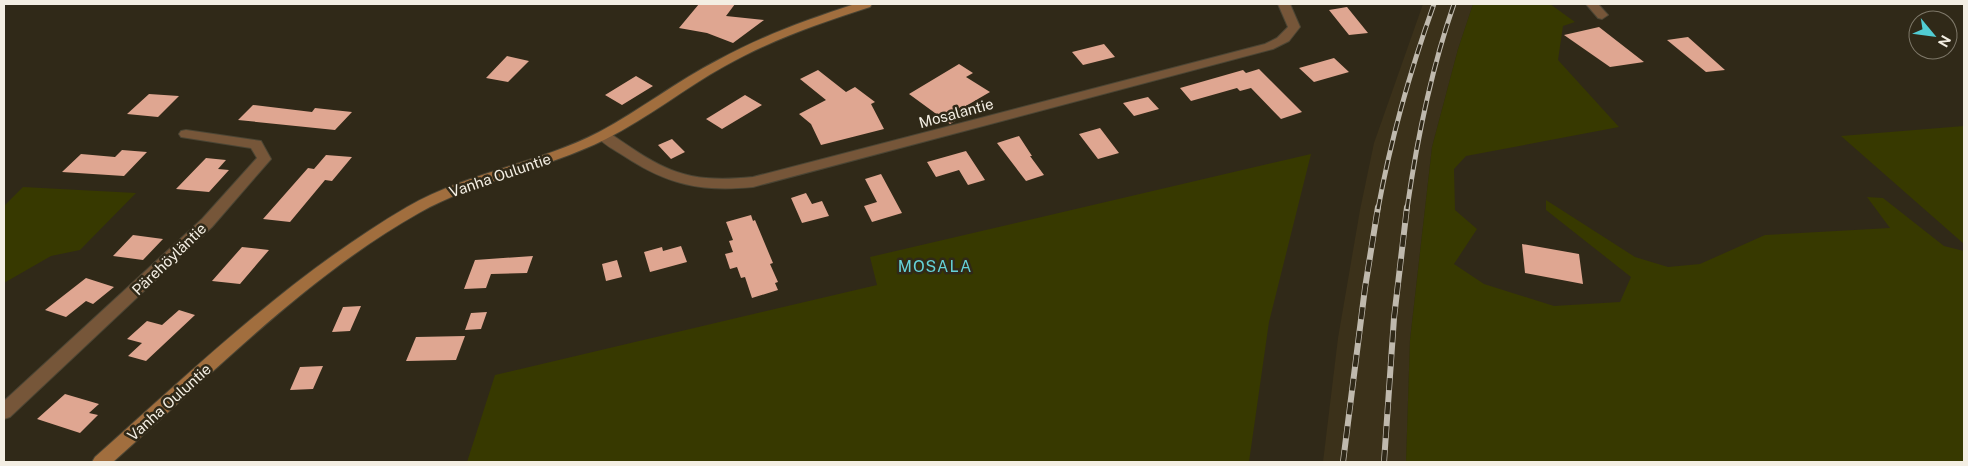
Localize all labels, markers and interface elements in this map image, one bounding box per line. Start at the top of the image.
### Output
north arrow [1908,10,1958,60]
text: N [1935,33,1954,50]
street label: Mosalantie [917,95,995,131]
street label: Vanha Ouluntie [447,150,553,200]
street label: Pärehöyläntie [129,219,209,299]
district label: MOSALA [898,257,972,276]
street label: Vanha Ouluntie [124,360,214,444]

